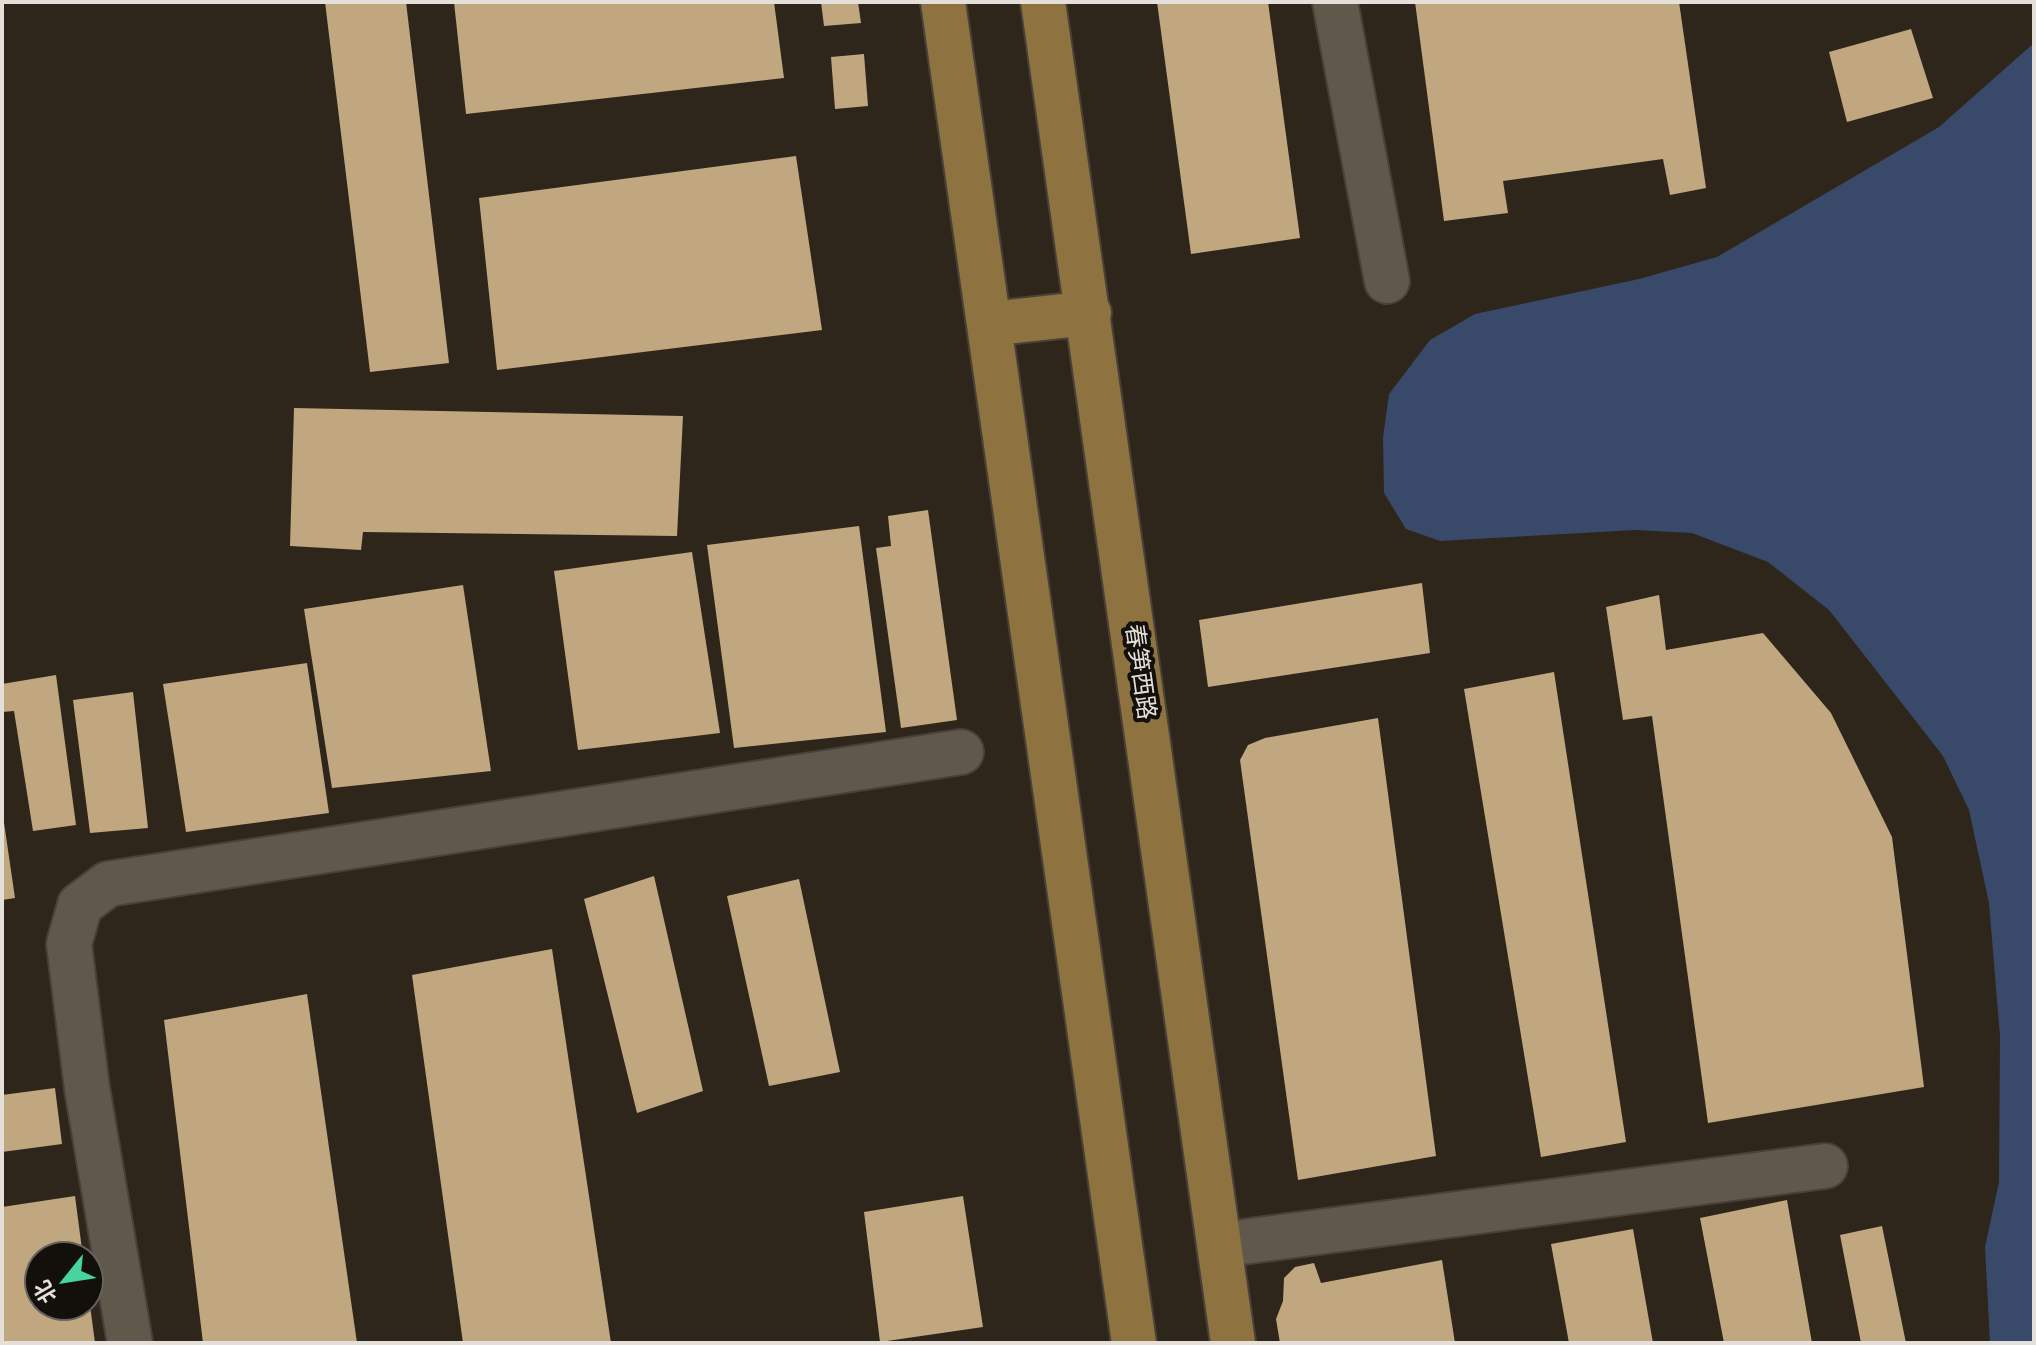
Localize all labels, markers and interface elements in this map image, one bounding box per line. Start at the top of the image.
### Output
street label: 春笋西路 [1118,622,1160,722]
north arrow [24,1241,104,1321]
text: 北 [26,1275,63,1309]

